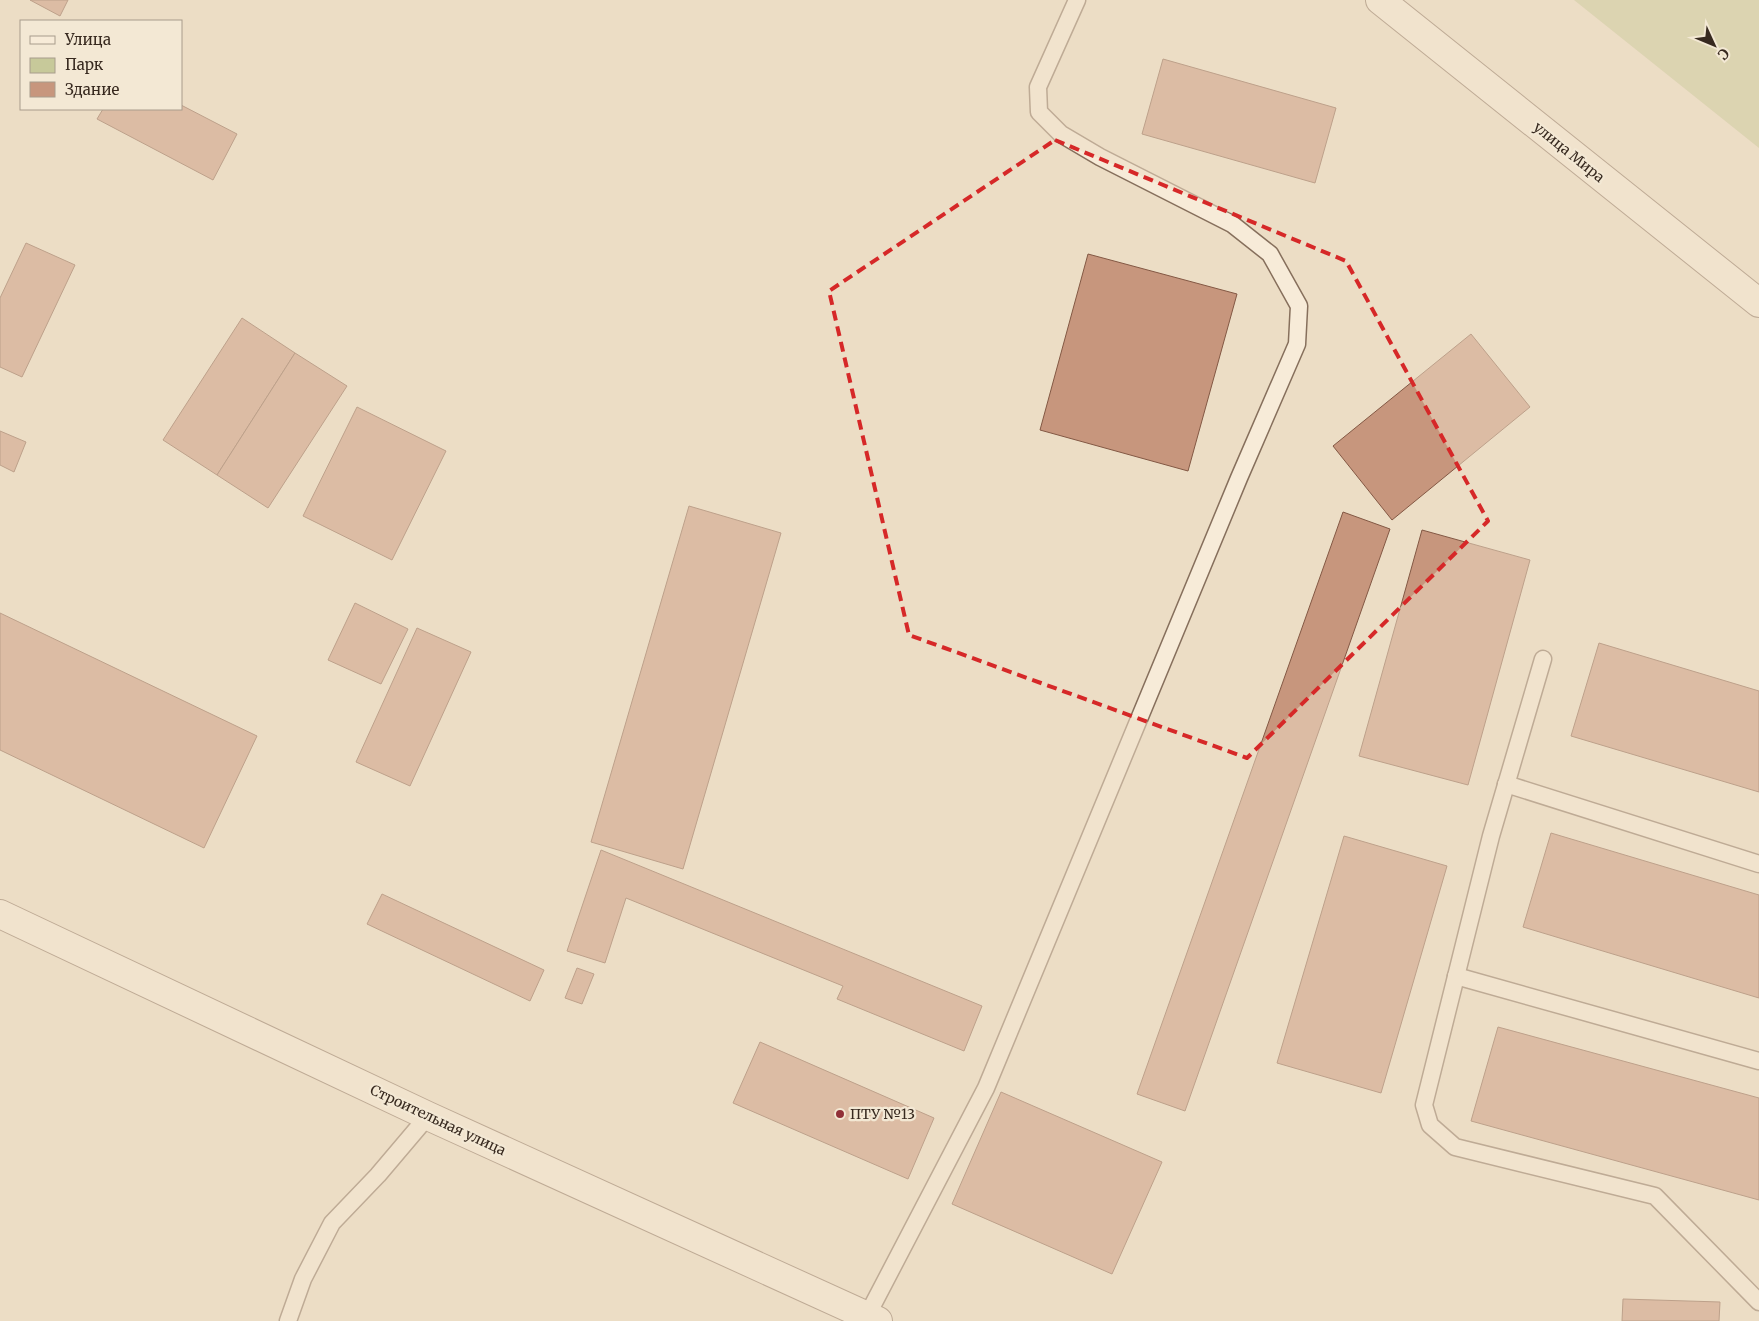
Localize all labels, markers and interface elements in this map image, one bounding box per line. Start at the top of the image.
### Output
legend [20,20,182,110]
north arrow [1689,20,1739,70]
text: Улица [64,30,111,49]
text: С [1714,44,1733,64]
text: Парк [65,55,104,74]
text: Здание [65,80,119,99]
street label: улица Мира [1530,118,1608,186]
street label: Строительная улица [367,1081,509,1160]
place label: ПТУ №13 [850,1105,915,1123]
marker: ПТУ №13 [834,1108,846,1120]

